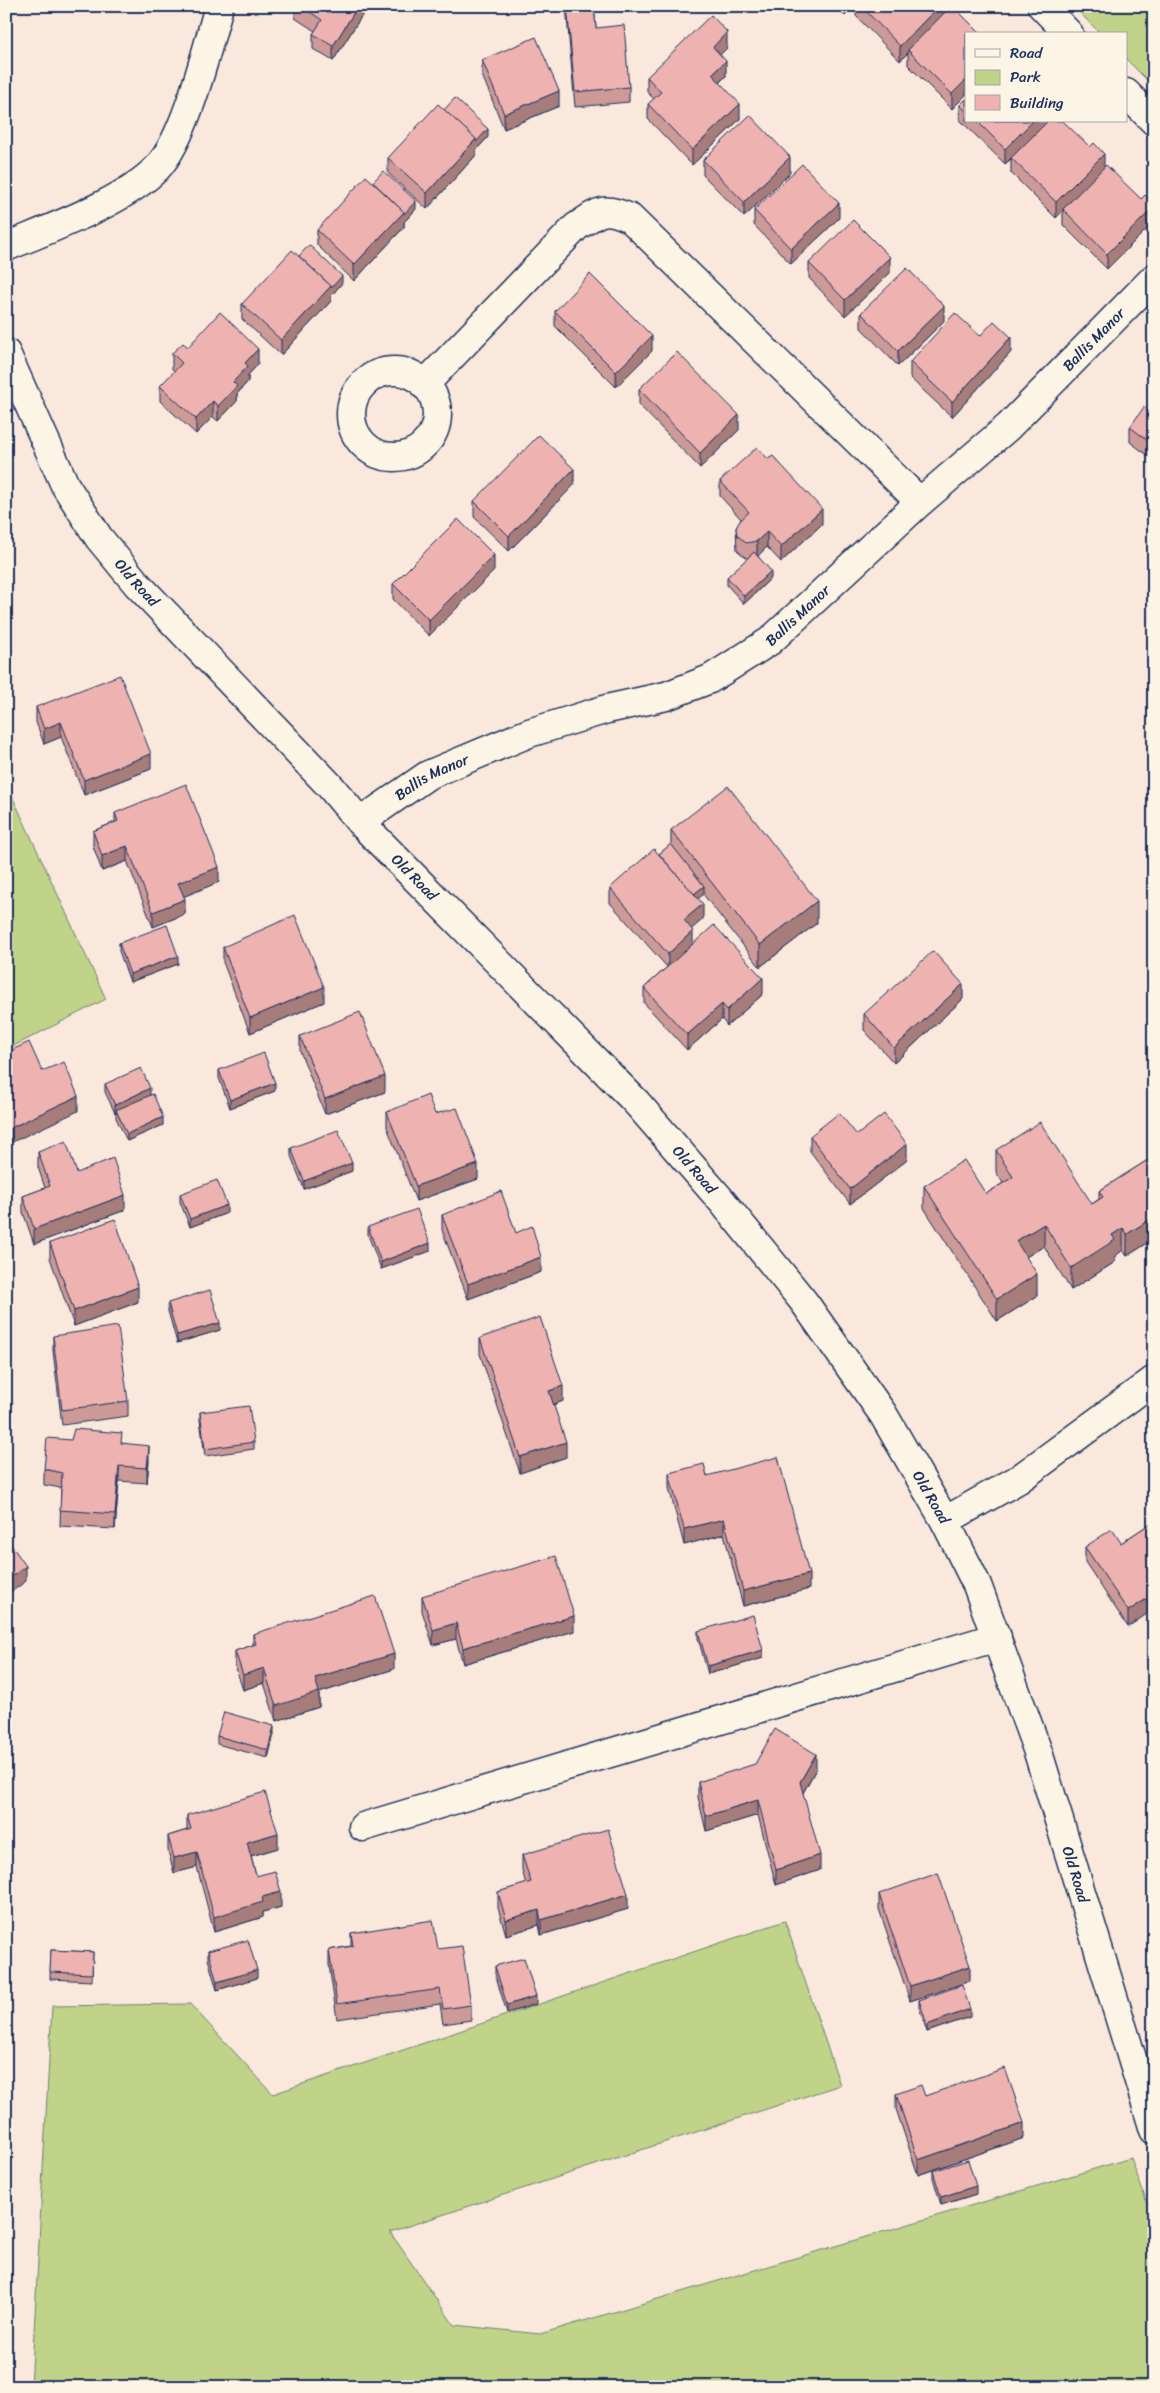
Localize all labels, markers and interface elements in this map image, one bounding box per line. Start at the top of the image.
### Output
legend [965,32,1128,122]
text: Road [1010,40,1043,66]
text: Park [1010,64,1041,90]
text: Building [1010,90,1064,116]
street label: Ballis Manor [1056,301,1132,378]
street label: Old Road [108,552,166,614]
street label: Ballis Manor [759,578,837,653]
street label: Ballis Manor [389,746,474,808]
street label: Old Road [385,847,445,908]
street label: Old Road [666,1139,724,1201]
street label: Old Road [905,1466,958,1530]
street label: Old Road [1055,1843,1097,1907]

